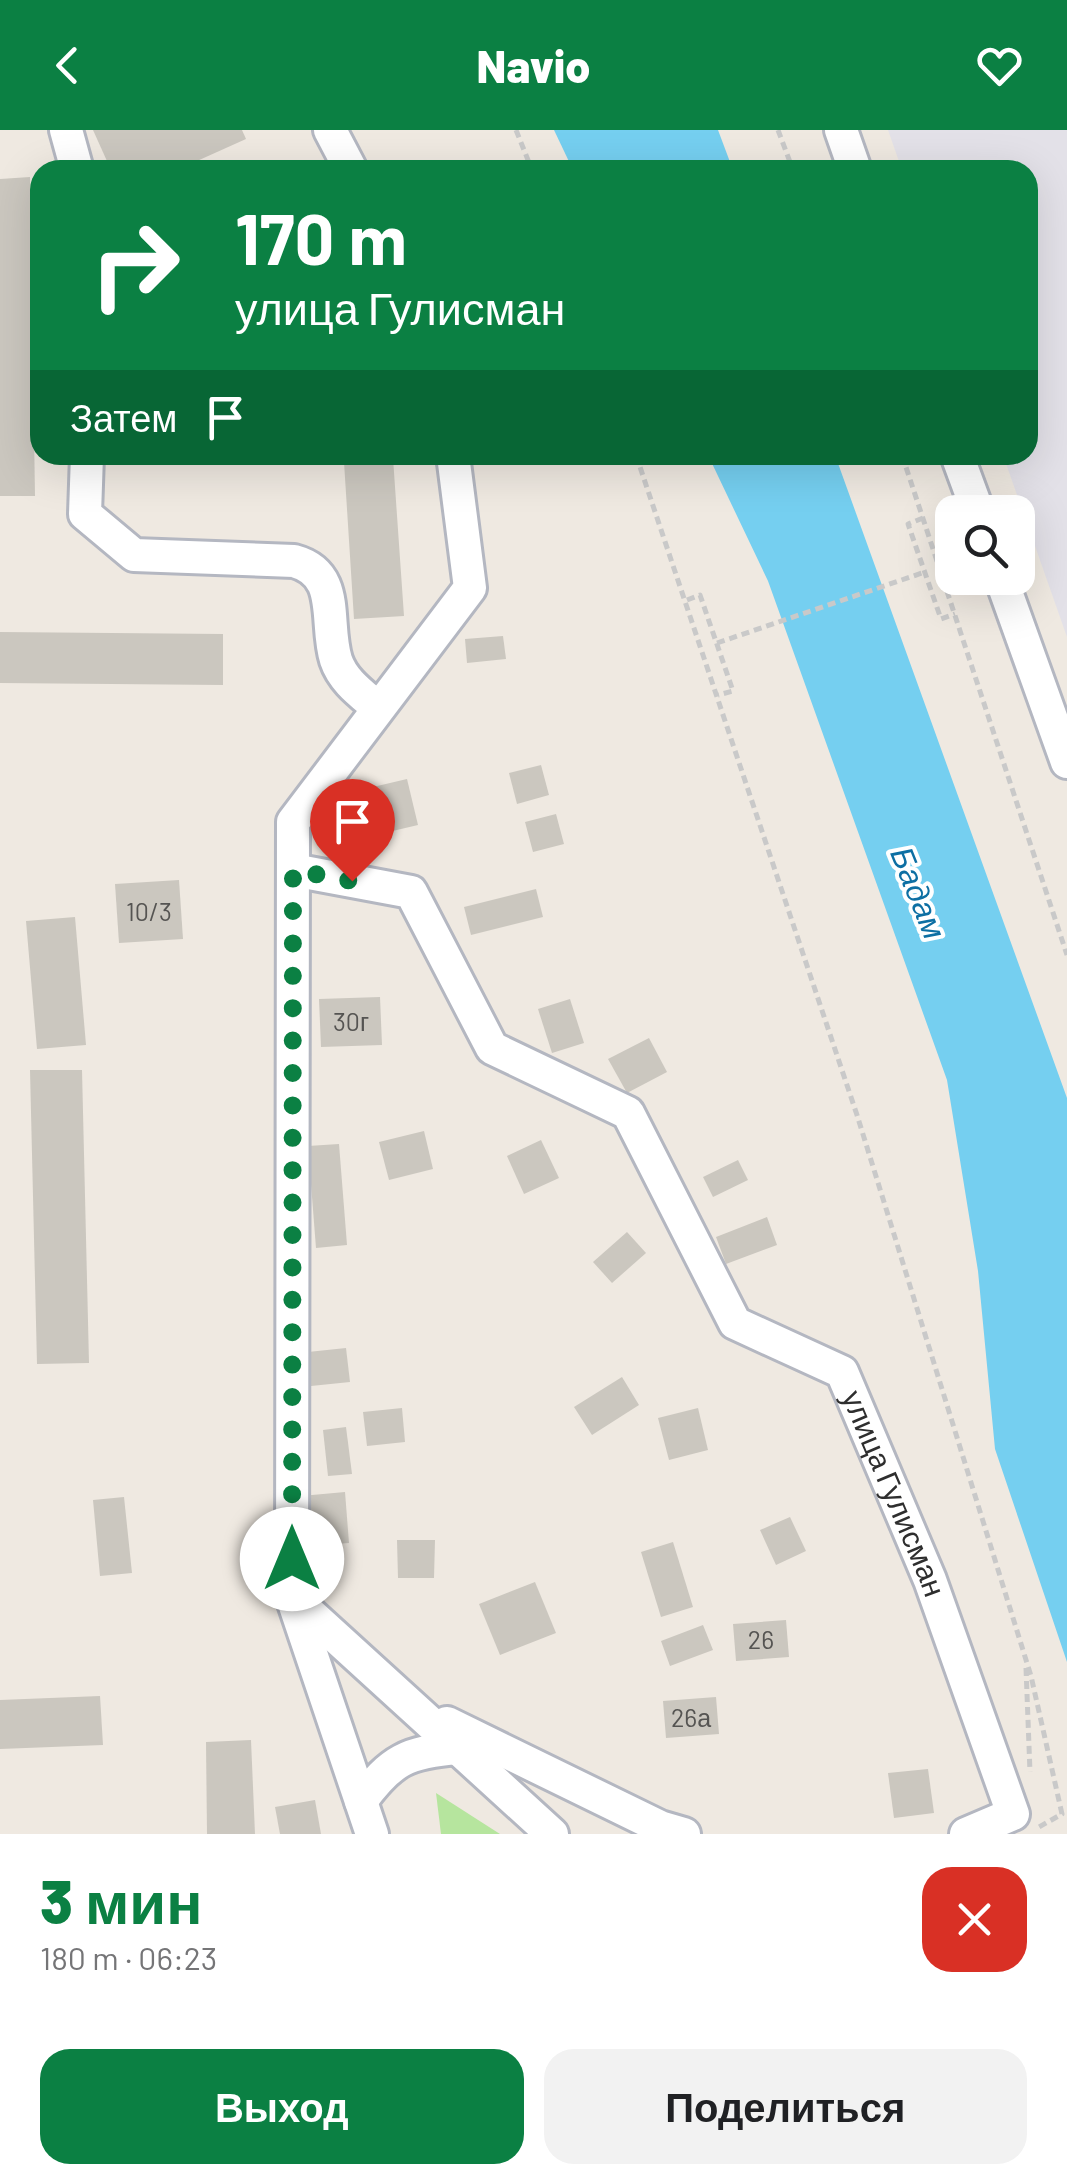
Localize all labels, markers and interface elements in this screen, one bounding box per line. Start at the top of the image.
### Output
icon: back [40,38,95,93]
text: Navio [477,38,590,92]
icon: heart [972,38,1027,93]
text: 170 m [235,195,407,279]
icon: right [70,200,200,330]
text: улица Гулисман [235,280,565,334]
icon: arrive [198,390,253,445]
text: Затем [70,394,178,440]
map controls [935,495,1035,595]
button: search [935,495,1035,595]
pin [310,779,395,882]
icon: arrive [325,794,380,849]
water label: Бадам [884,841,955,944]
house number: 10/3 [126,896,172,926]
house number: 30г [333,1006,369,1036]
street label: улица Гулисман [836,1384,954,1601]
position arrow [240,1507,344,1611]
house number: 26 [748,1624,774,1654]
house number: 26а [671,1702,711,1732]
text: 3 мин [40,1864,202,1936]
button: close [922,1867,1027,1972]
text: 180 m · 06:23 [40,1938,217,1976]
button: Выход [40,2049,524,2164]
button: Поделиться [544,2049,1027,2164]

